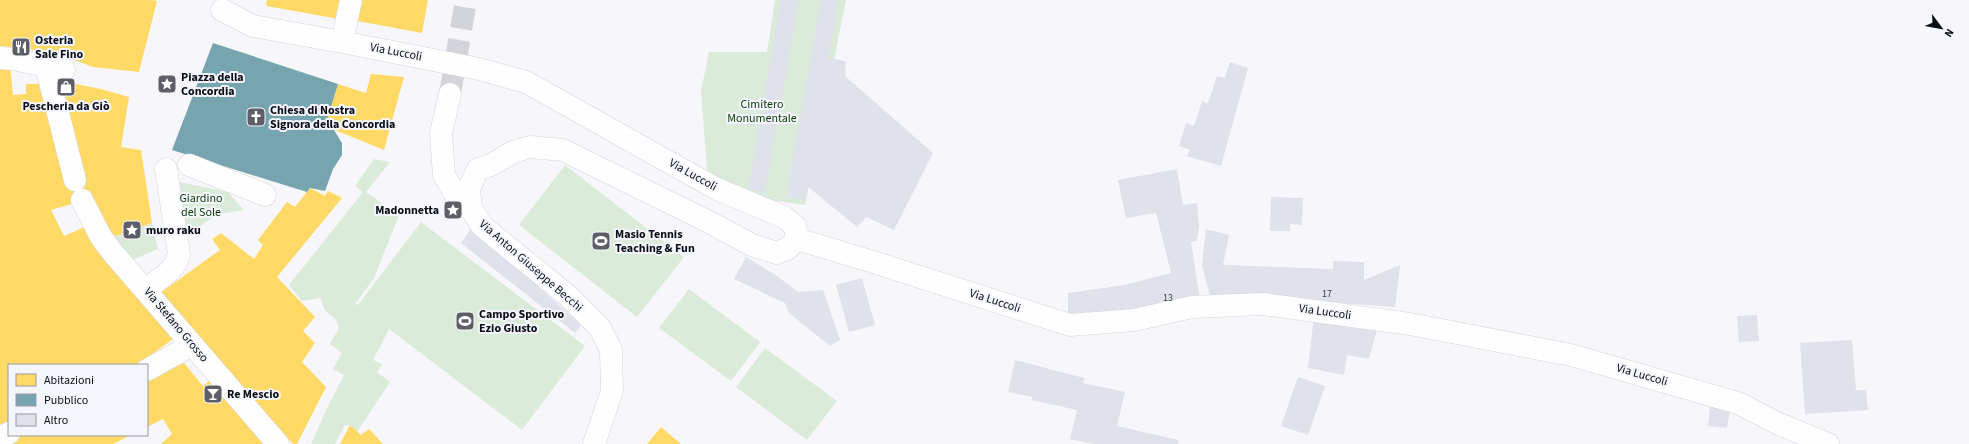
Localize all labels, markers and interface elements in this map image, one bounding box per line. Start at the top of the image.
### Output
north arrow [1921,8,1961,48]
text: N [1941,26,1957,40]
place label: Osteria Sale Fino [35,32,84,63]
restaurant icon: Osteria Sale Fino [10,36,32,58]
street label: Via Luccoli [368,39,424,65]
place label: Piazza della Concordia [181,69,244,100]
place icon: Piazza della Concordia [156,73,178,95]
shop icon: Pescheria da Giò [55,76,77,98]
park label: Cimitero Monumentale [727,96,797,127]
place label: Pescheria da Giò [22,98,110,115]
place label: Chiesa di Nostra Signora della Concordia [270,102,395,133]
church icon: Chiesa di Nostra Signora della Concordia [245,106,267,128]
street label: Via Luccoli [666,155,720,195]
park label: Giardino del Sole [179,190,223,221]
place icon: Madonnetta [442,199,464,221]
place label: Madonnetta [375,202,439,219]
street label: Via Anton Giuseppe Becchi [475,216,587,316]
place icon: muro raku [121,219,143,241]
place label: muro raku [146,222,201,239]
place label: Masio Tennis Teaching & Fun [615,226,695,257]
sports icon: Masio Tennis Teaching & Fun [590,230,612,252]
street label: Via Stefano Grosso [140,284,212,366]
street label: Via Luccoli [967,285,1023,317]
house number: 17 [1322,287,1332,301]
house number: 13 [1163,291,1173,305]
street label: Via Luccoli [1298,300,1352,324]
place label: Campo Sportivo Ezio Giusto [479,306,565,337]
sports icon: Campo Sportivo Ezio Giusto [454,310,476,332]
street label: Via Luccoli [1614,360,1670,390]
legend [8,364,148,436]
text: Abitazioni [44,372,94,389]
bar icon: Re Mescio [202,383,224,405]
place label: Re Mescio [227,386,279,403]
text: Pubblico [44,392,88,409]
text: Altro [44,412,68,429]

